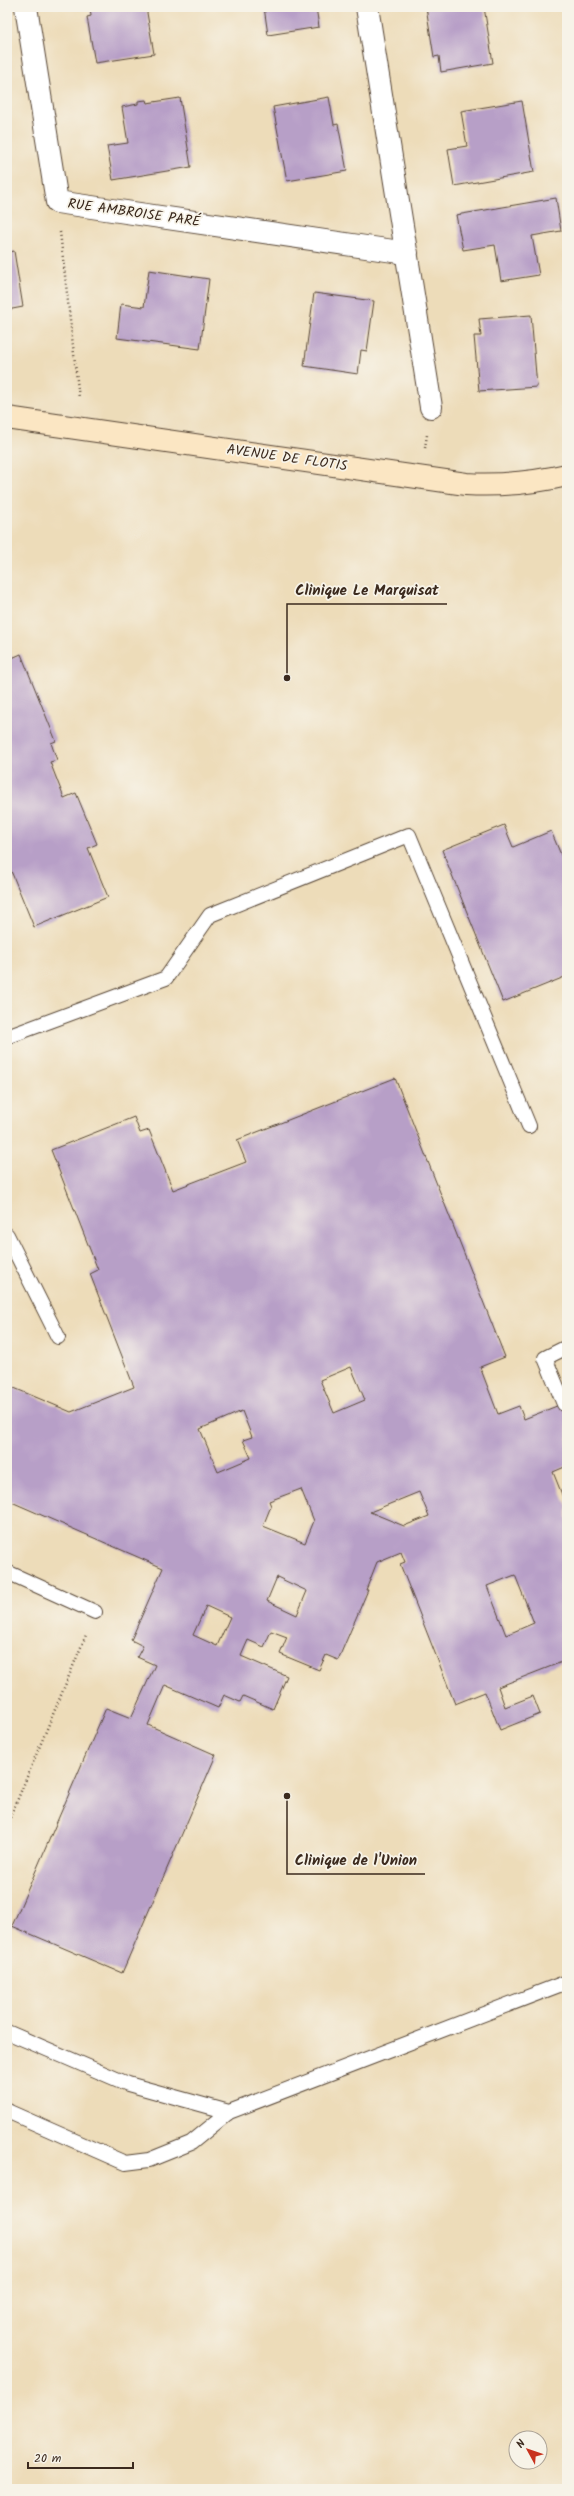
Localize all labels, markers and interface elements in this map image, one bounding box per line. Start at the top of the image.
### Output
street label: RUE AMBROISE PARÉ [66,193,202,233]
street label: AVENUE DE FLOTIS [225,439,349,477]
callout: Clinique Le Marquisat [287,577,447,604]
text: Clinique Le Marquisat [295,579,439,603]
callout: Clinique de l'Union [287,1847,425,1874]
text: Clinique de l'Union [295,1849,417,1873]
north arrow [508,2430,548,2470]
text: N [512,2436,530,2453]
scale bar [28,2444,133,2470]
text: 20 m [34,2449,62,2468]

